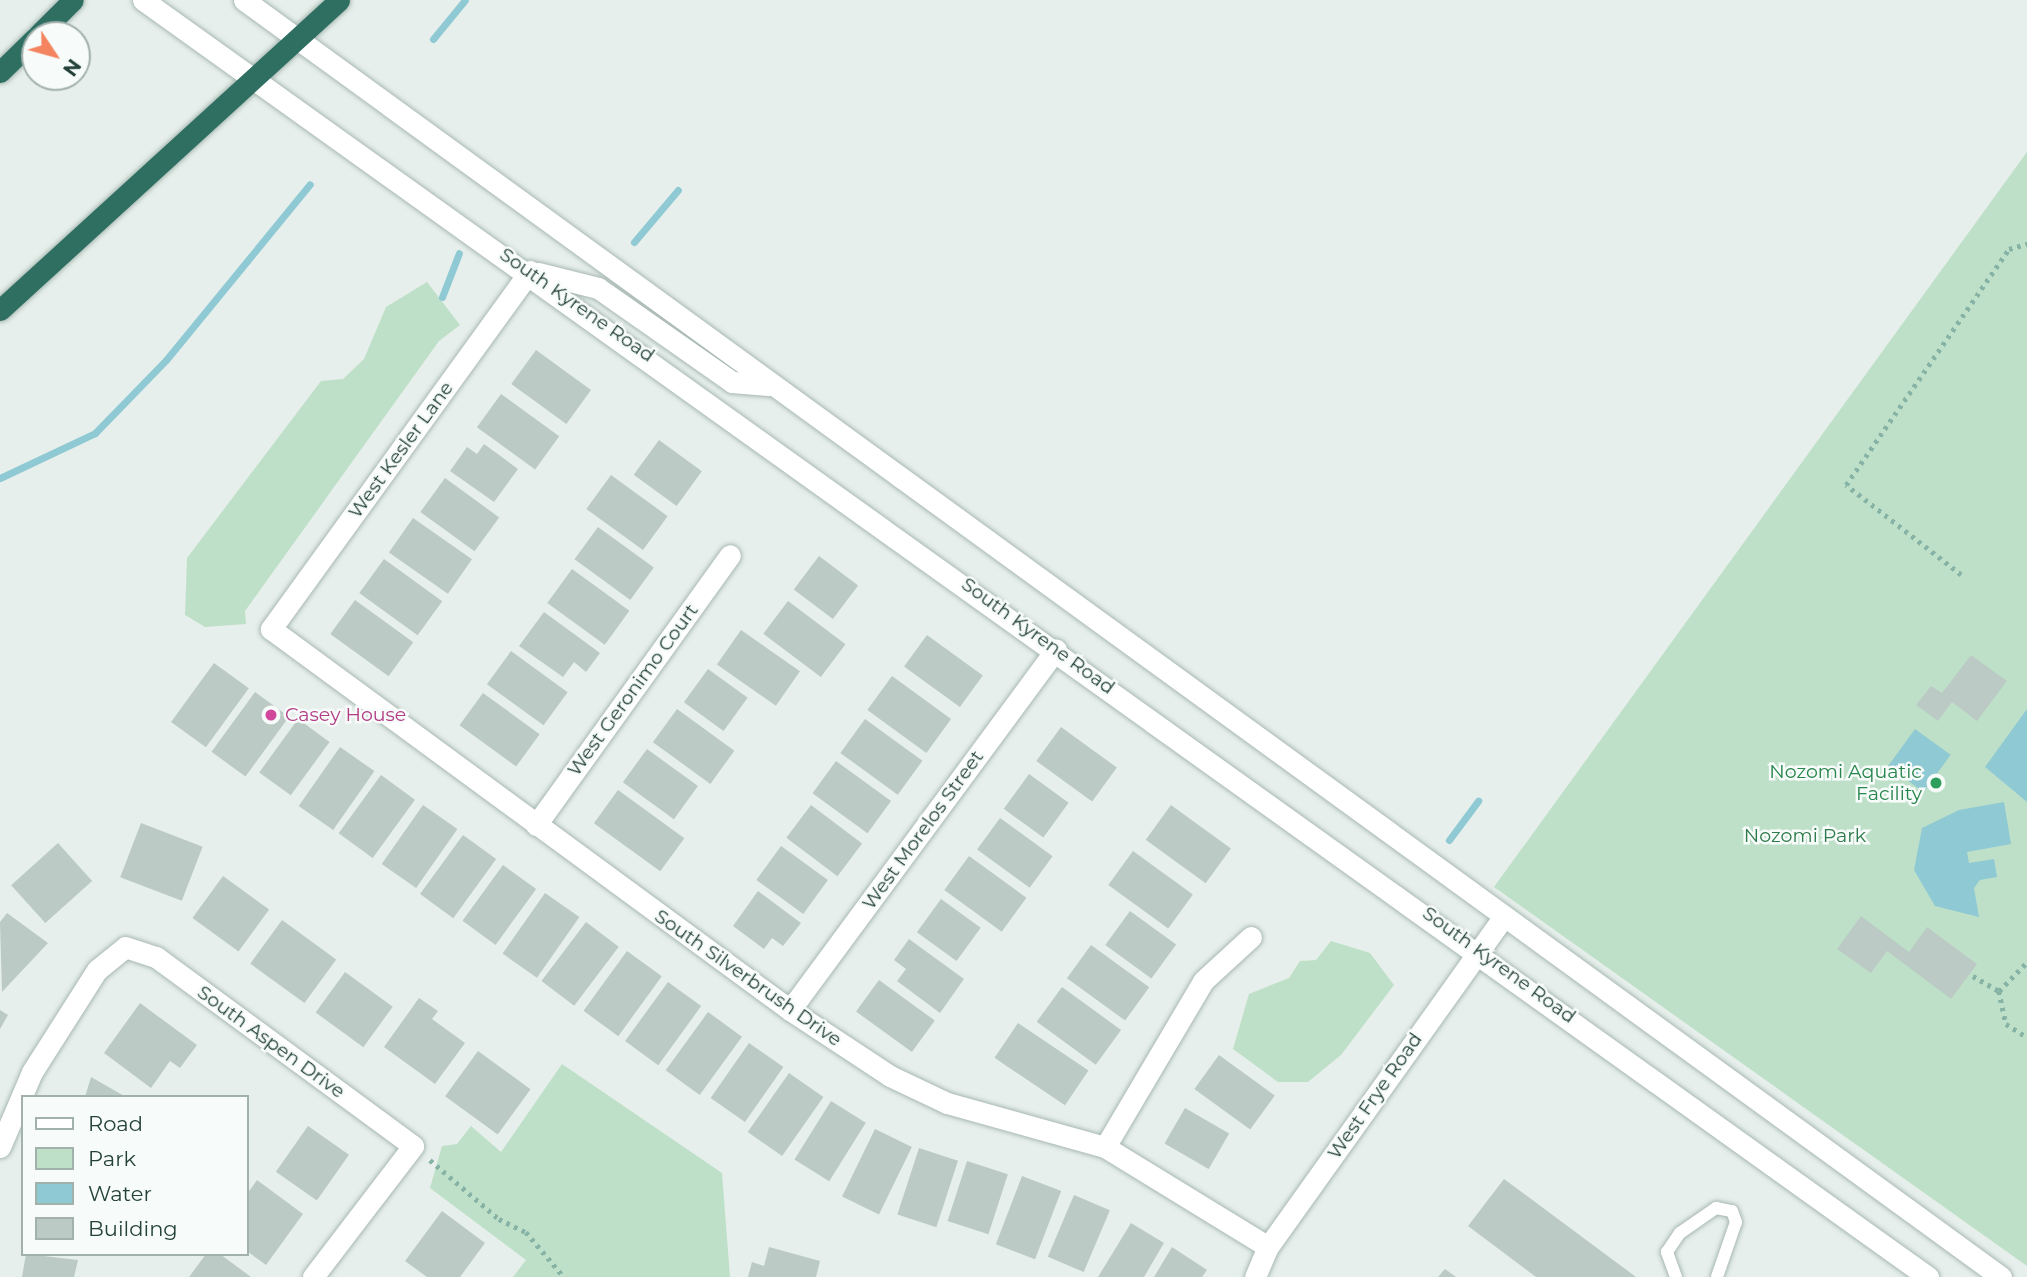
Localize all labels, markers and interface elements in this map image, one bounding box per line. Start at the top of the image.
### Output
north arrow [21,21,91,91]
text: N [58,54,86,80]
street label: South Kyrene Road [495,243,659,367]
street label: West Kesler Lane [344,377,458,523]
street label: South Kyrene Road [957,573,1119,699]
street label: West Geronimo Court [563,599,703,781]
place label: Casey House [285,704,406,726]
marker: Casey House [263,707,279,723]
street label: West Morelos Street [858,746,988,914]
place label: Nozomi Aquatic Facility [1769,761,1922,805]
marker: Nozomi Aquatic Facility [1928,775,1944,791]
park label: Nozomi Park [1744,825,1866,847]
street label: South Kyrene Road [1418,902,1580,1028]
street label: South Silverbrush Drive [650,905,846,1051]
street label: South Aspen Drive [193,981,349,1103]
street label: West Frye Road [1323,1028,1427,1164]
legend [21,1095,248,1256]
text: Road [88,1111,143,1136]
text: Park [88,1146,136,1171]
text: Water [88,1181,152,1206]
text: Building [88,1216,178,1241]

